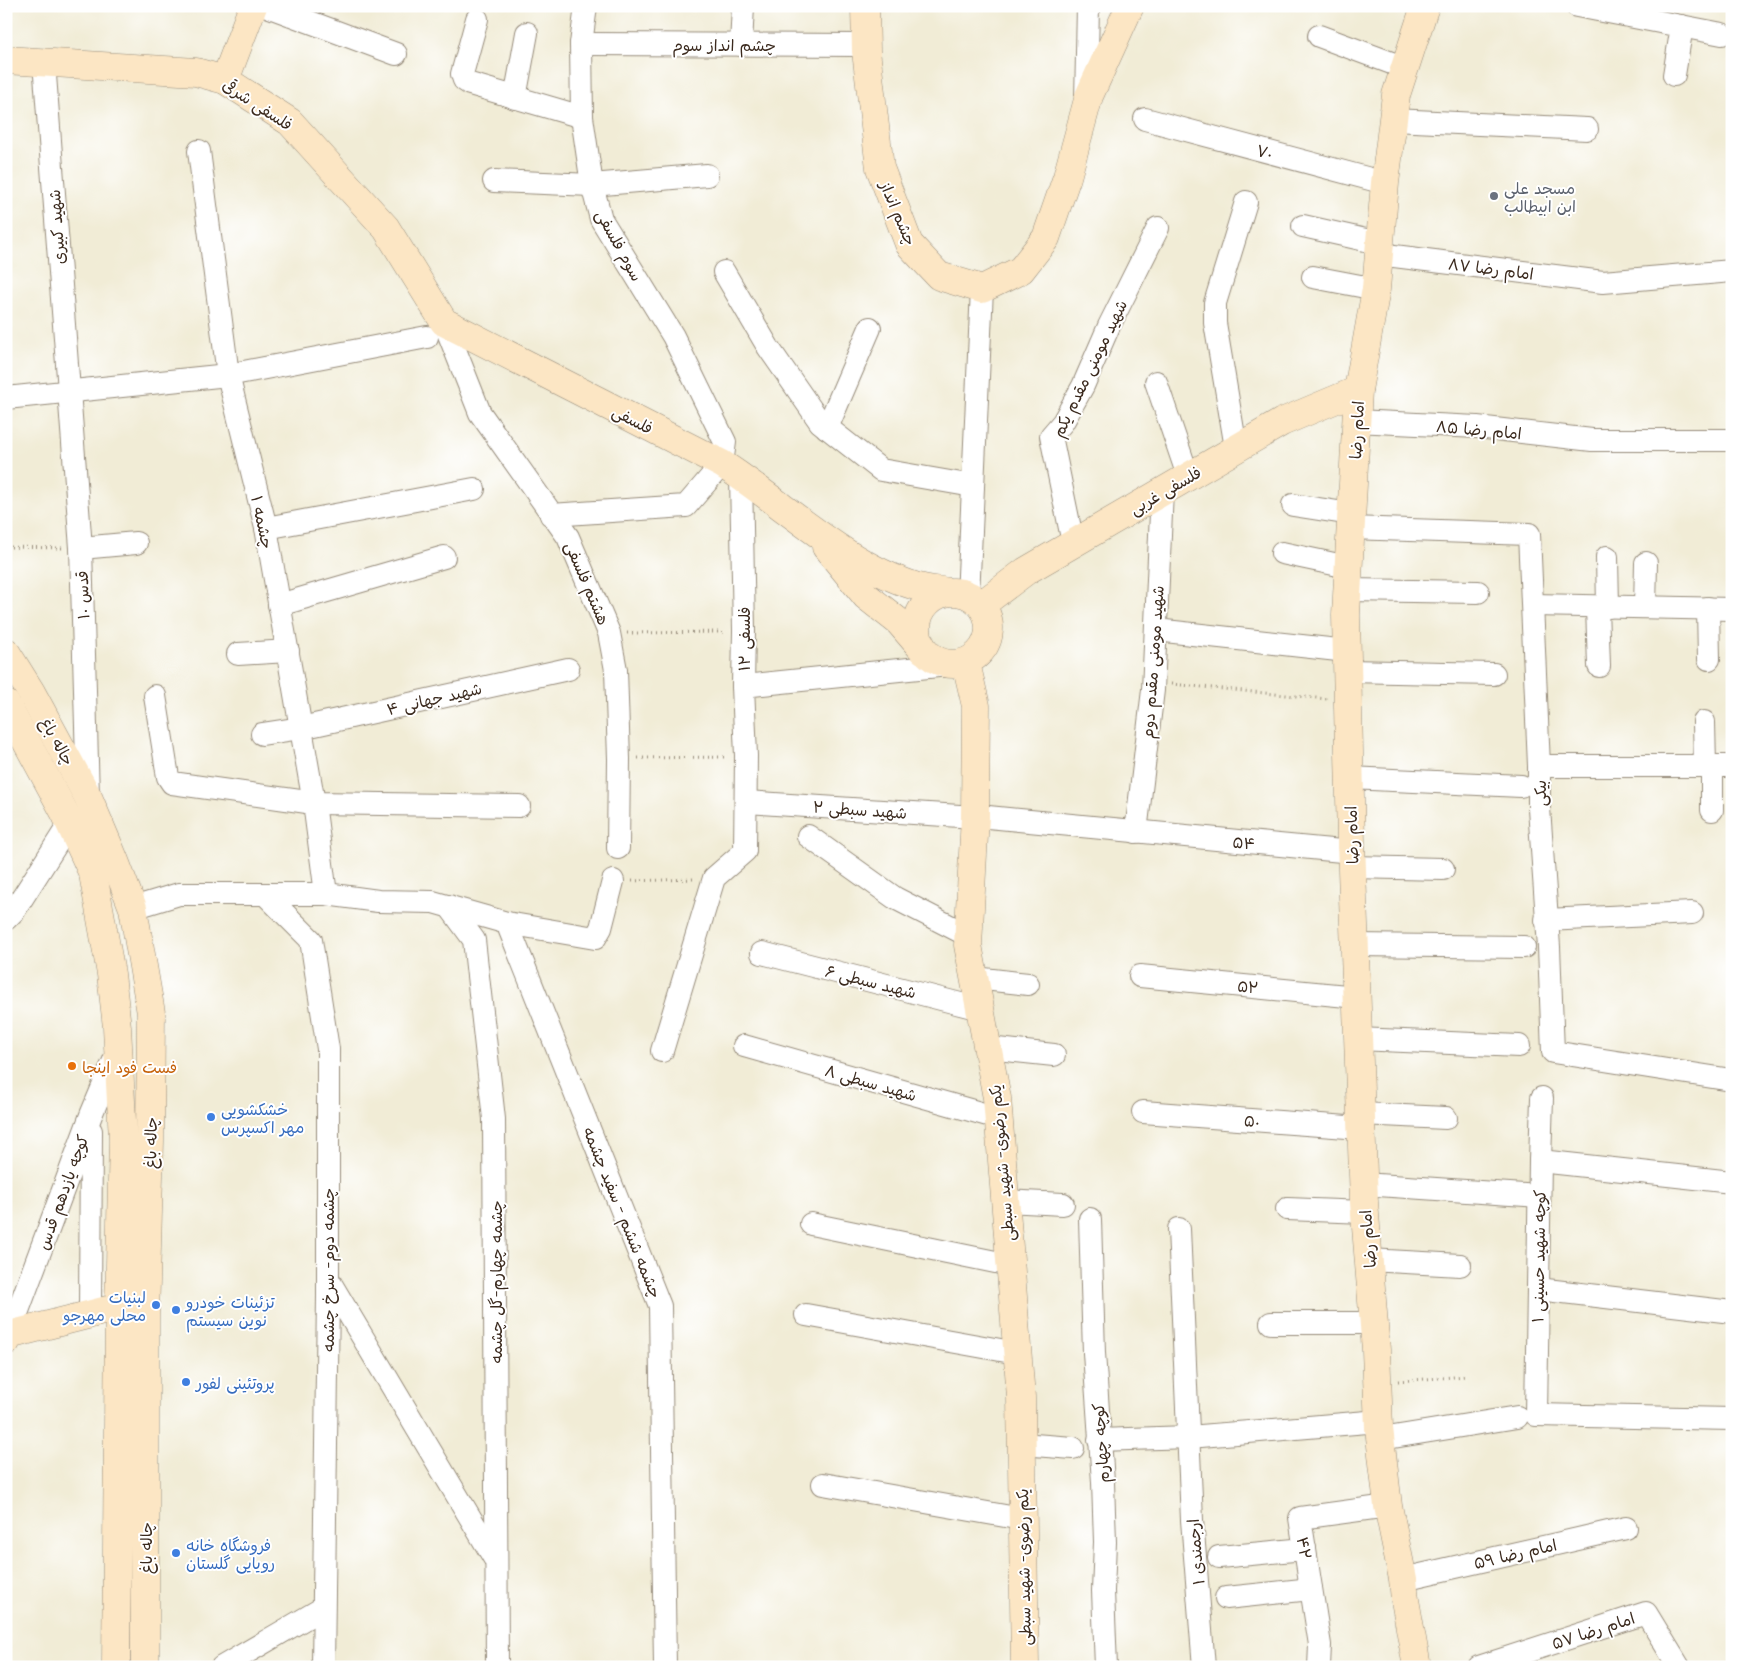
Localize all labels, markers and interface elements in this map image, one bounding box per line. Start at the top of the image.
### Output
street label: چشم انداز سوم [672,34,776,58]
street label: فلسفی شرقی [218,74,297,135]
street label: ۷۰ [1254,139,1276,163]
street label: چشم انداز [872,176,922,250]
place label: مسجد علی ابن ابیطالب [1504,177,1576,216]
street label: شهید کبیری [43,189,69,265]
marker: مسجد علی ابن ابیطالب [1488,190,1500,202]
street label: سوم فلسفی [589,206,648,286]
street label: امام رضا ۸۷ [1447,252,1535,287]
street label: شهید مومنی مقدم یکم [1047,296,1134,441]
street label: فلسفی [609,400,657,439]
street label: امام رضا [1344,400,1371,460]
street label: امام رضا ۸۵ [1435,415,1523,446]
street label: فلسفی غربی [1125,461,1205,520]
street label: چشمه ۱ [246,493,279,551]
street label: هشتم فلسفی [558,538,615,629]
street label: قدس ۱۰ [71,570,93,620]
street label: شهید مومنی مقدم دوم [1136,585,1171,740]
street label: ۱۲ فلسفی [733,607,755,671]
street label: ۴ شهید جهانی [384,677,484,720]
street label: چاله باغ [34,713,80,770]
street label: بیکی [1529,780,1551,806]
street label: ۲ شهید سبطی [812,795,908,824]
street label: امام رضا [1339,805,1366,865]
street label: ۵۴ [1232,831,1256,853]
street label: ۶ شهید سبطی [823,960,919,1003]
street label: ۵۲ [1236,974,1260,998]
place label: فست فود اينجا [82,1056,177,1078]
street label: ۸ شهید سبطی [822,1059,919,1106]
marker: فست فود اينجا [66,1060,78,1072]
street label: یکم رضوی- شهید سبطی [984,1084,1021,1242]
place label: خشکشویی مهر اکسپرس [221,1098,304,1138]
street label: ۵۰ [1243,1109,1261,1131]
marker: خشکشویی مهر اکسپرس [205,1111,217,1123]
street label: چاله باغ [139,1117,163,1169]
street label: چشمه ششم - سفید چشمه [576,1123,667,1302]
street label: کوچه یازدهم قدس [31,1131,95,1253]
street label: چشمه دوم- سرخ چشمه [317,1188,341,1352]
street label: کوچه شهید حسینی ۱ [1526,1189,1551,1323]
street label: چشمه چهارم-گل چشمه [485,1200,509,1364]
street label: امام رضا [1354,1209,1383,1269]
place label: لبنیات محلی مهرجو [62,1286,146,1326]
place label: تزئینات خودرو نوین سیستم [184,1291,275,1333]
marker: لبنیات محلی مهرجو [150,1299,162,1311]
marker: تزئینات خودرو نوین سیستم [170,1304,182,1316]
place label: پروتئینی لفور [194,1372,275,1394]
marker: پروتئینی لفور [180,1376,192,1388]
street label: کوچه چهارم [1087,1402,1116,1484]
street label: یکم رضوی- شهید سبطی [1011,1488,1038,1646]
street label: ۱ ارجمندی [1182,1518,1208,1586]
street label: چاله باغ [135,1522,158,1574]
street label: ۵۹ امام رضا [1471,1533,1559,1576]
place label: فروشگاه خانه رویایی گلستان [186,1534,275,1574]
street label: ۴۲ [1293,1535,1317,1561]
marker: فروشگاه خانه رویایی گلستان [170,1547,182,1559]
street label: امام رضا ۵۷ [1549,1607,1638,1656]

